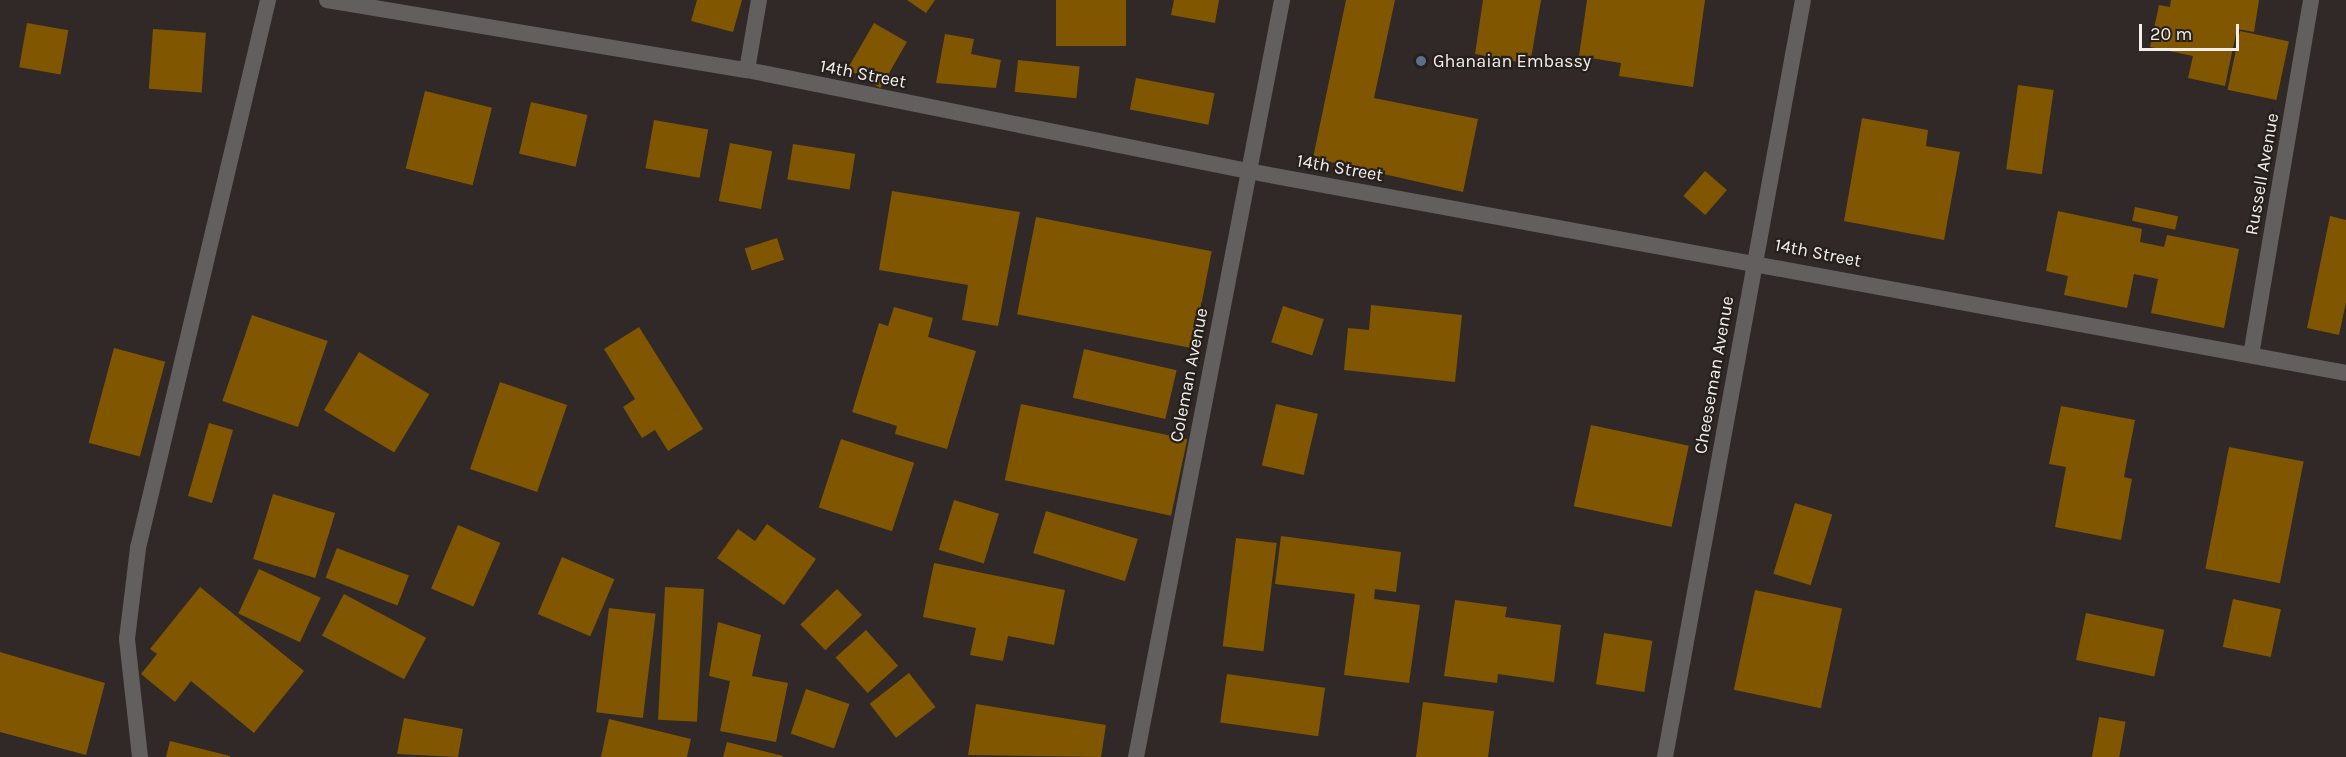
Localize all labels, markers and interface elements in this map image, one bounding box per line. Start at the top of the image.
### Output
scale bar [2142,12,2242,50]
text: 20 m [2150,23,2192,45]
place label: Ghanaian Embassy [1433,50,1591,72]
marker: Ghanaian Embassy [1414,54,1428,68]
street label: 14th Street [818,55,908,93]
street label: Russell Avenue [2241,111,2283,237]
street label: 14th Street [1295,150,1385,186]
street label: 14th Street [1773,234,1863,272]
street label: Cheeseman Avenue [1689,294,1739,456]
street label: Coleman Avenue [1165,306,1213,444]

